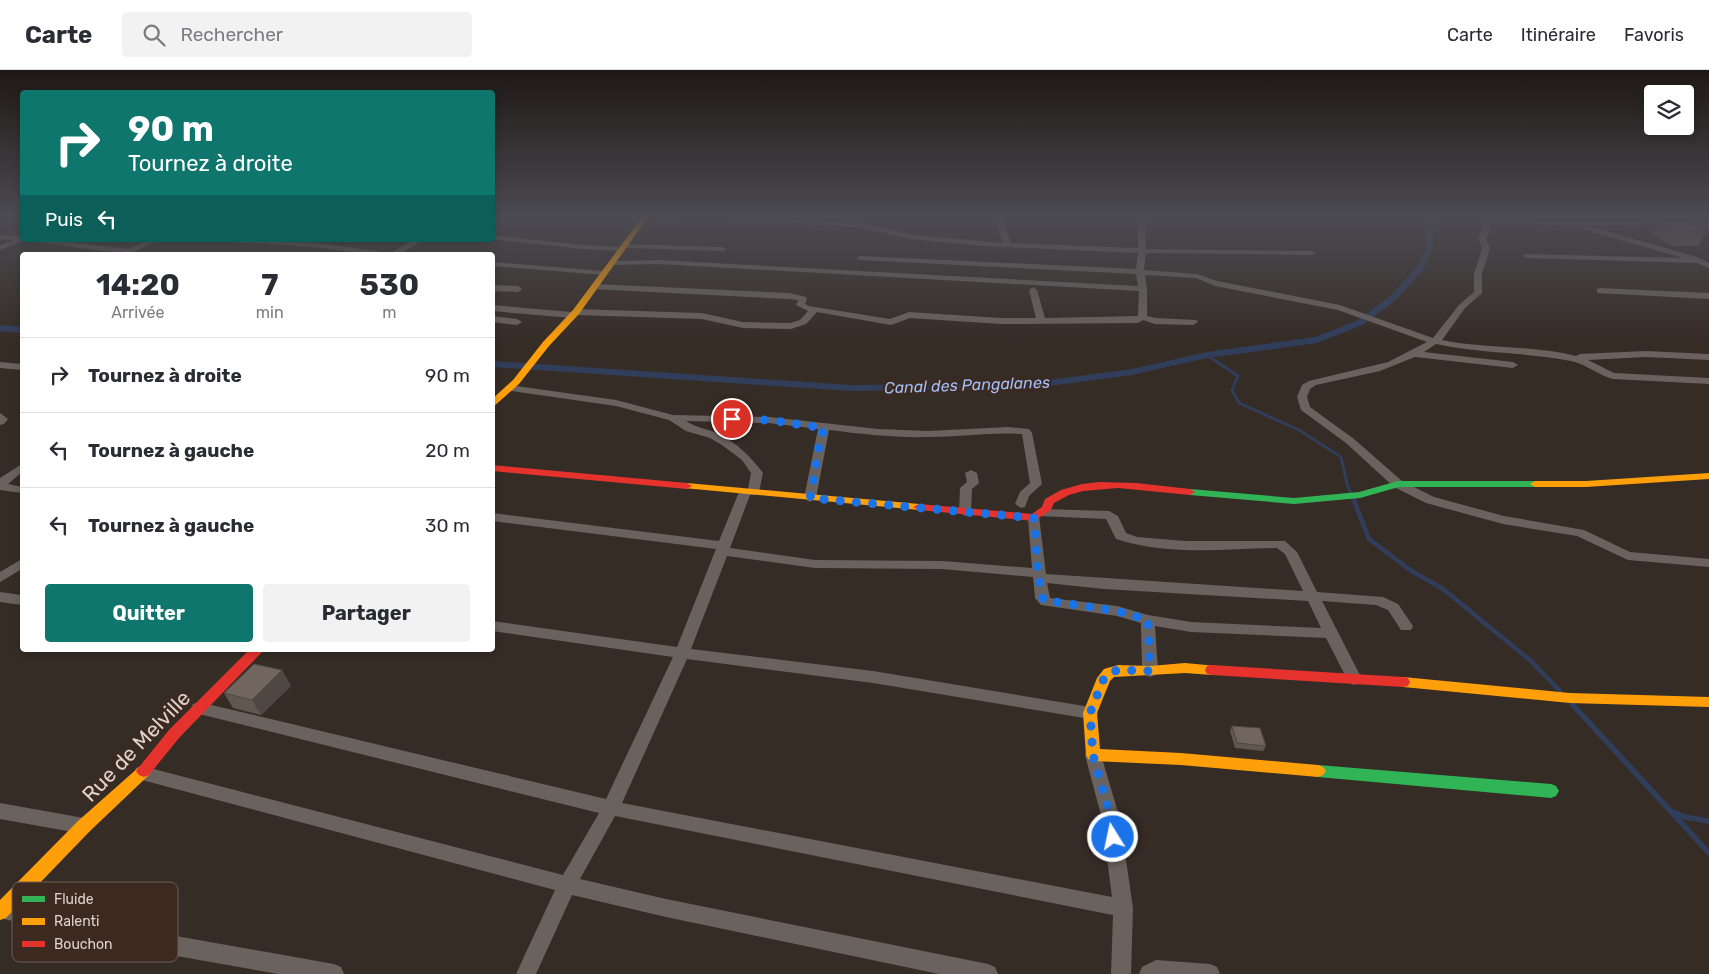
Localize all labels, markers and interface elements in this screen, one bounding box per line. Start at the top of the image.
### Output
search box [122,12,472,57]
text: Carte [25,21,92,49]
icon: search [140,21,168,49]
text: Rechercher [180,23,283,46]
text: Carte [1447,24,1493,46]
text: Itinéraire [1521,24,1596,46]
text: Favoris [1624,24,1684,46]
map controls [1644,85,1694,135]
button: layers [1644,85,1694,135]
text: 90 m [128,108,214,150]
icon: right [45,110,110,175]
text: Tournez à droite [128,150,293,177]
icon: left [93,205,121,233]
text: Puis [45,208,83,231]
text: 14:20 [96,267,180,303]
text: 7 [261,267,278,303]
text: 530 [360,267,419,303]
text: Arrivée [111,303,165,322]
text: min [256,303,284,322]
text: m [382,303,396,322]
icon: right [45,361,73,389]
text: Tournez à droite [88,364,242,387]
text: 90 m [425,364,470,387]
water label: Canal des Pangalanes [884,373,1050,397]
pin [711,398,753,440]
icon: arrive [718,405,746,433]
icon: left [45,436,73,464]
text: Tournez à gauche [88,439,254,462]
text: 20 m [425,439,470,462]
icon: left [45,511,73,539]
text: Tournez à gauche [88,514,254,537]
text: 30 m [425,514,470,537]
button: Quitter [45,584,253,642]
button: Partager [263,584,470,642]
street label: Rue de Melville [77,685,195,807]
position arrow [1086,810,1138,862]
legend [12,882,178,962]
text: Fluide [54,891,94,908]
text: Ralenti [54,913,99,930]
text: Bouchon [54,936,113,953]

